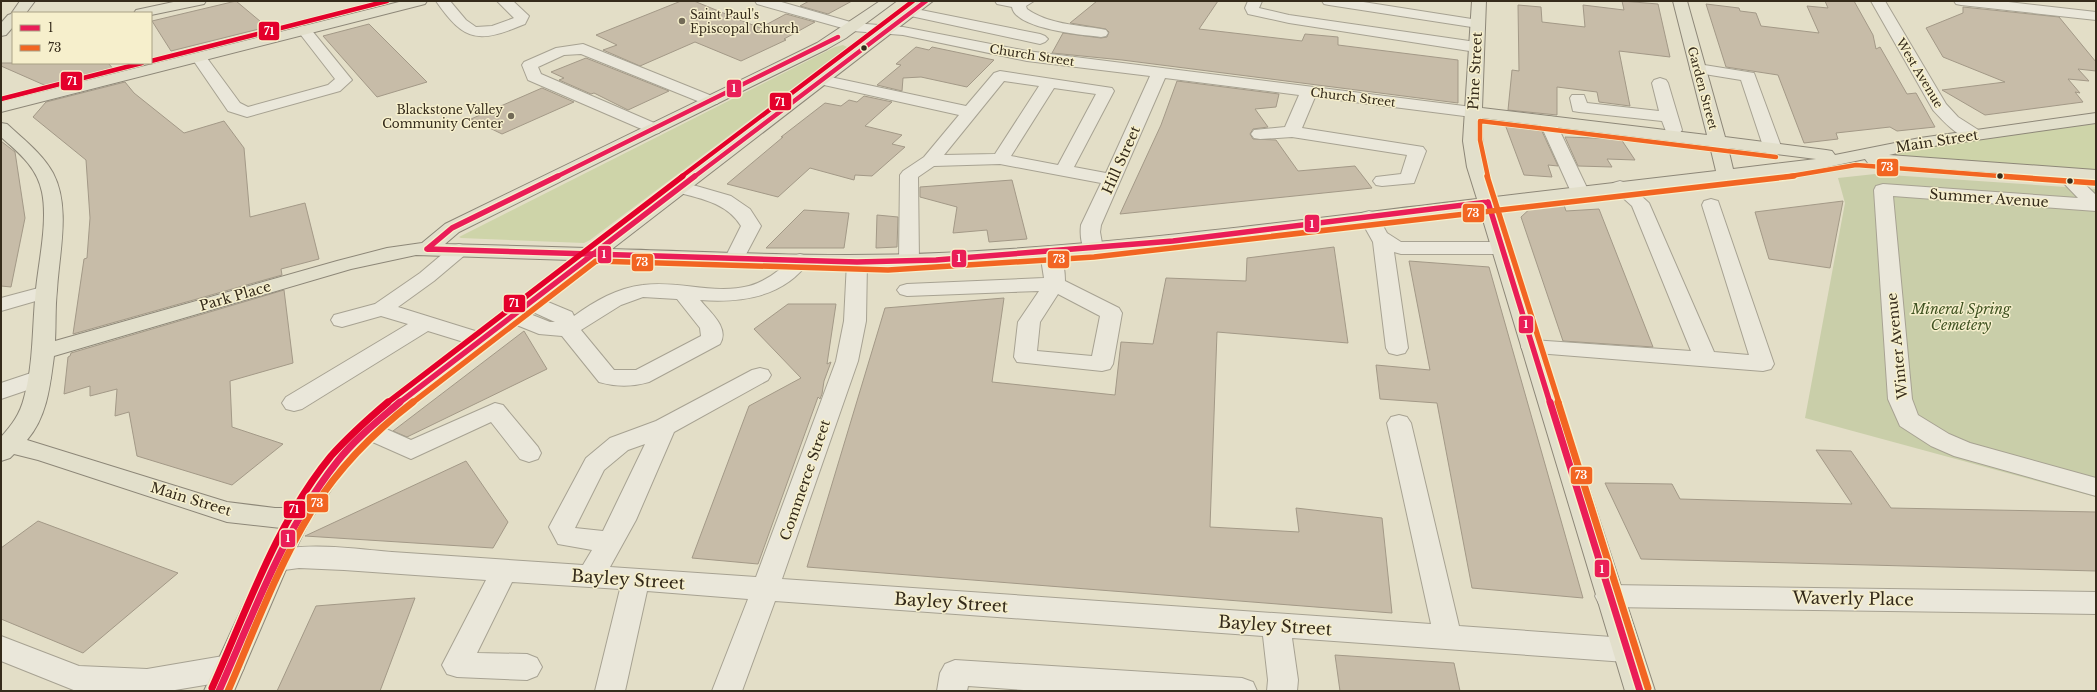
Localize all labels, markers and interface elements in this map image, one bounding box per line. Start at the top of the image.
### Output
place label: Saint Paul's Episcopal Church [690,7,799,36]
legend [12,12,152,64]
marker: Saint Paul's Episcopal Church [677,16,687,26]
text: 1 [48,20,53,35]
line badge: 71 [258,21,280,41]
text: 71 [264,24,275,38]
street label: Pine Street [1464,31,1486,111]
street label: West Avenue [1893,35,1947,111]
text: 73 [48,40,61,55]
street label: Church Street [988,41,1076,69]
unlabelled marker [859,43,869,53]
street label: Garden Street [1685,45,1721,132]
line badge: 71 [60,71,83,91]
text: 71 [67,74,78,88]
line badge: 1 [726,79,742,98]
text: 1 [732,81,737,95]
street label: Church Street [1310,84,1397,110]
line badge: 71 [769,92,792,111]
text: 71 [775,95,786,109]
place label: Blackstone Valley Community Center [382,102,503,131]
marker: Blackstone Valley Community Center [506,111,516,121]
street label: Hill Street [1098,122,1144,197]
street label: Main Street [1894,125,1980,156]
line badge: 73 [1876,158,1899,177]
text: 73 [1881,160,1893,174]
unlabelled marker [1995,171,2005,181]
unlabelled marker [2065,176,2075,186]
street label: Summer Avenue [1929,185,2049,211]
line badge: 73 [1462,203,1485,223]
text: 73 [1467,206,1479,220]
line badge: 1 [1304,214,1320,233]
text: 1 [1310,217,1315,231]
line badge: 1 [597,245,612,264]
text: 1 [602,247,607,261]
line badge: 1 [951,249,967,268]
line badge: 73 [1047,250,1070,269]
text: 1 [957,251,962,265]
text: 73 [1053,252,1065,266]
line badge: 73 [631,253,654,272]
text: 73 [636,255,648,269]
street label: Park Place [197,277,273,315]
street label: Winter Avenue [1882,292,1912,401]
line badge: 71 [503,294,526,313]
text: 71 [509,296,520,310]
park label: Mineral Spring Cemetery [1910,300,2012,334]
line badge: 1 [1518,315,1534,334]
text: 1 [1524,317,1529,331]
street label: Commerce Street [776,417,834,543]
line badge: 73 [1570,466,1593,485]
text: 73 [1575,468,1587,482]
street label: Main Street [148,478,234,520]
line badge: 73 [306,493,329,513]
text: 73 [311,496,323,510]
line badge: 71 [283,500,306,519]
text: 71 [289,502,300,516]
line badge: 1 [280,529,296,548]
text: 1 [286,531,291,545]
line badge: 1 [1594,559,1610,578]
text: 1 [1600,562,1605,576]
street label: Bayley Street [570,566,686,594]
street label: Waverly Place [1791,587,1914,611]
street label: Bayley Street [893,589,1009,617]
street label: Bayley Street [1217,612,1333,640]

